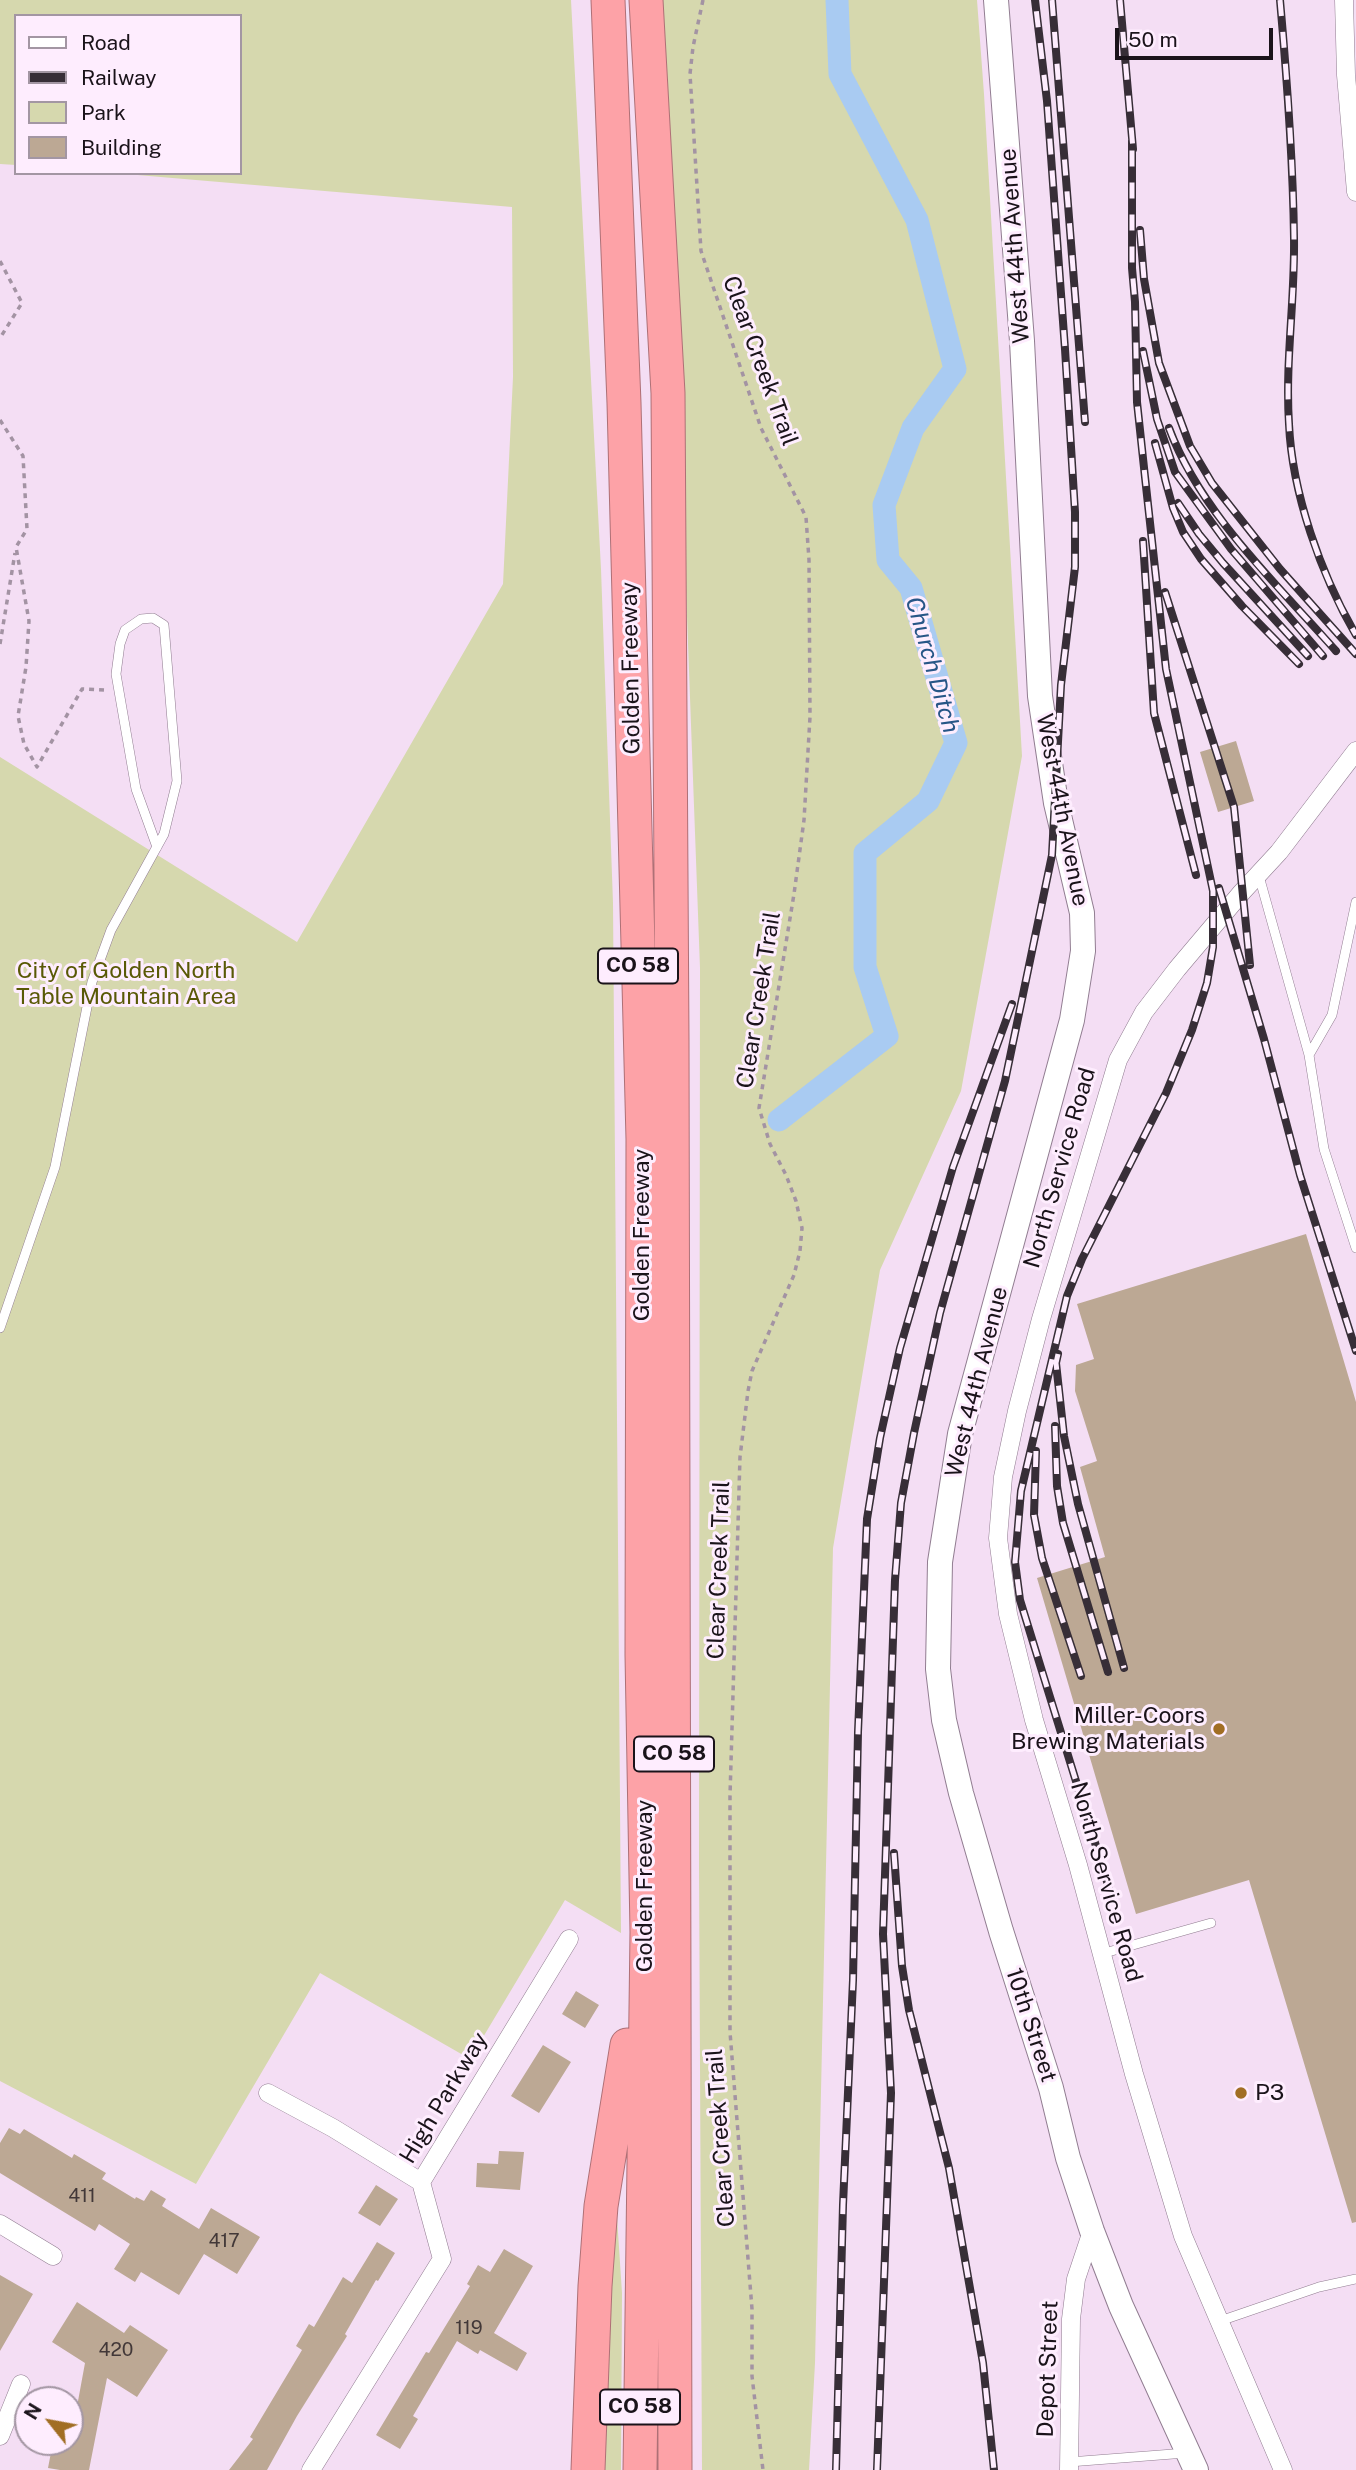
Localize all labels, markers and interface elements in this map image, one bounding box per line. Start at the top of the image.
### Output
legend [14,14,242,175]
scale bar [1118,14,1276,58]
text: 50 m [1128,27,1178,52]
text: Road [81,30,131,55]
text: Railway [81,65,157,90]
text: Park [81,100,126,125]
text: Building [81,135,162,160]
street label: West 44th Avenue [994,148,1036,344]
street label: Clear Creek Trail [716,272,804,450]
street label: Golden Freeway [616,582,646,754]
water label: Church Ditch [899,593,965,737]
street label: West 44th Avenue [1030,711,1094,909]
street label: Clear Creek Trail [731,910,787,1090]
road number: CO 58 [598,948,678,984]
park label: City of Golden North Table Mountain Area [16,957,236,1011]
street label: North Service Road [1018,1065,1102,1271]
street label: Golden Freeway [628,1149,656,1321]
street label: West 44th Avenue [940,1284,1014,1480]
street label: Clear Creek Trail [702,1480,736,1660]
place label: Miller-Coors Brewing Materials [1011,1702,1205,1756]
marker: Miller-Coors Brewing Materials [1211,1721,1227,1737]
road number: CO 58 [634,1736,714,1772]
street label: North Service Road [1064,1779,1148,1985]
street label: Golden Freeway [631,1800,659,1972]
street label: 10th Street [1000,1964,1062,2086]
street label: High Parkway [394,2027,494,2169]
street label: Clear Creek Trail [701,2048,741,2228]
place label: P3 [1255,2079,1284,2107]
marker: P3 [1233,2085,1249,2101]
house number: 411 [68,2185,96,2207]
house number: 417 [208,2230,240,2252]
street label: Depot Street [1032,2300,1064,2438]
house number: 119 [455,2317,483,2339]
house number: 420 [99,2339,133,2361]
north arrow [14,2386,84,2456]
road number: CO 58 [600,2390,680,2424]
text: N [19,2399,46,2423]

